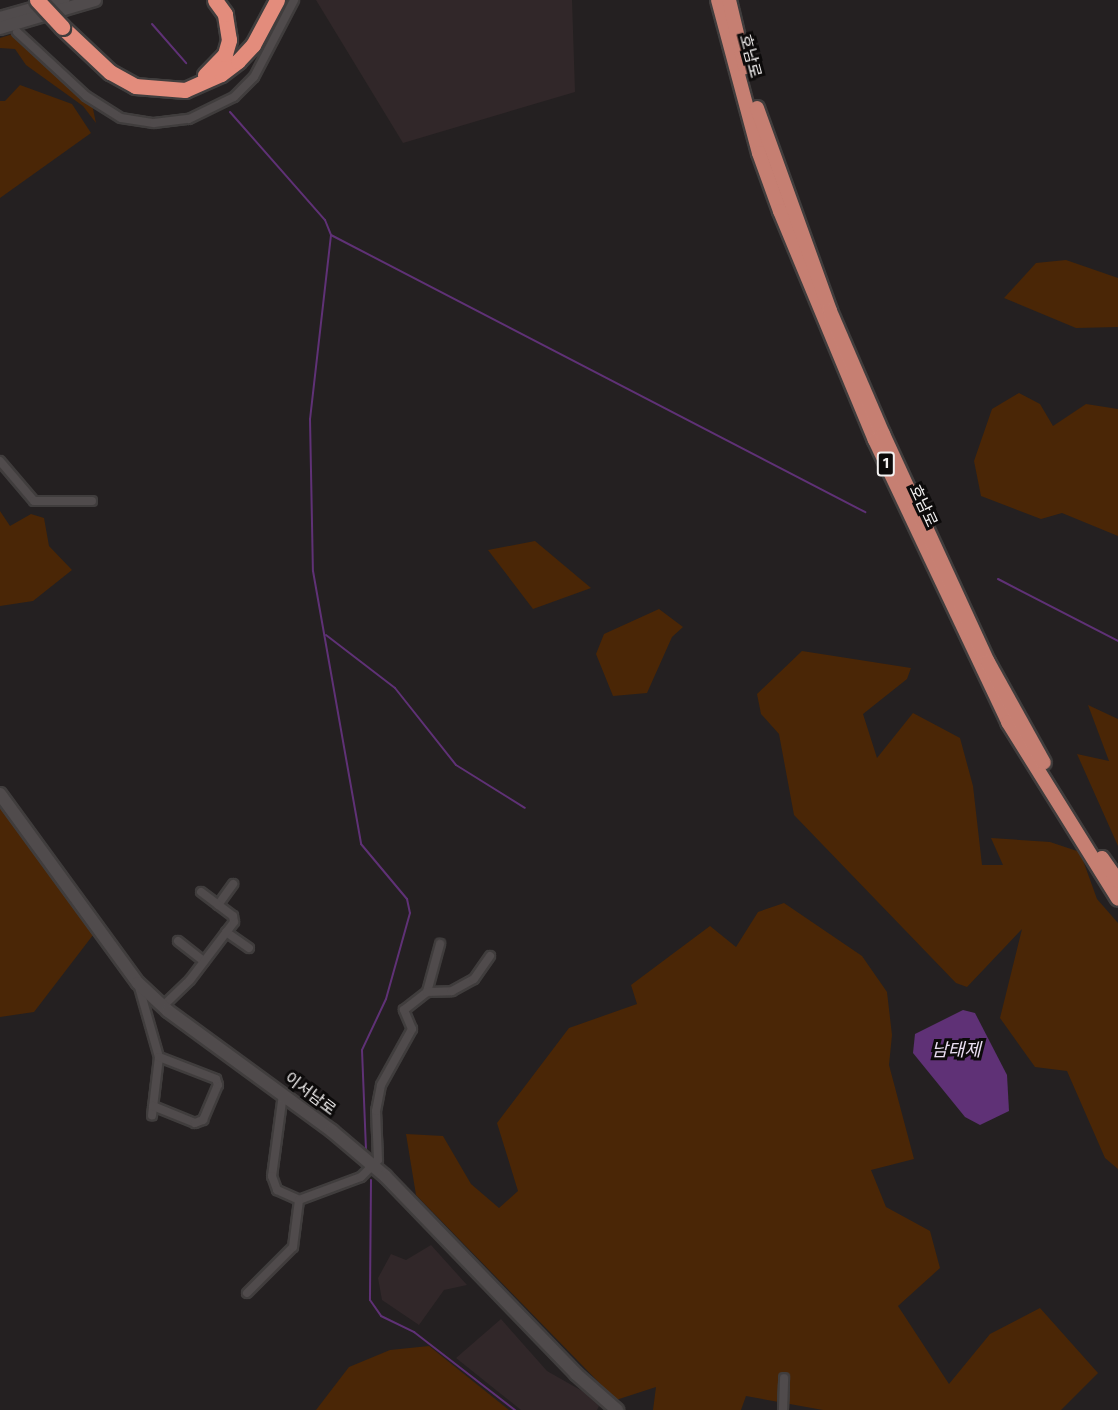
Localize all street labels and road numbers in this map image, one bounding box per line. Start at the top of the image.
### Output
street label: 호남로 [735,32,765,80]
road number: 1 [876,452,896,476]
street label: 호남로 [905,482,941,530]
street label: 이서남로 [281,1069,339,1119]

